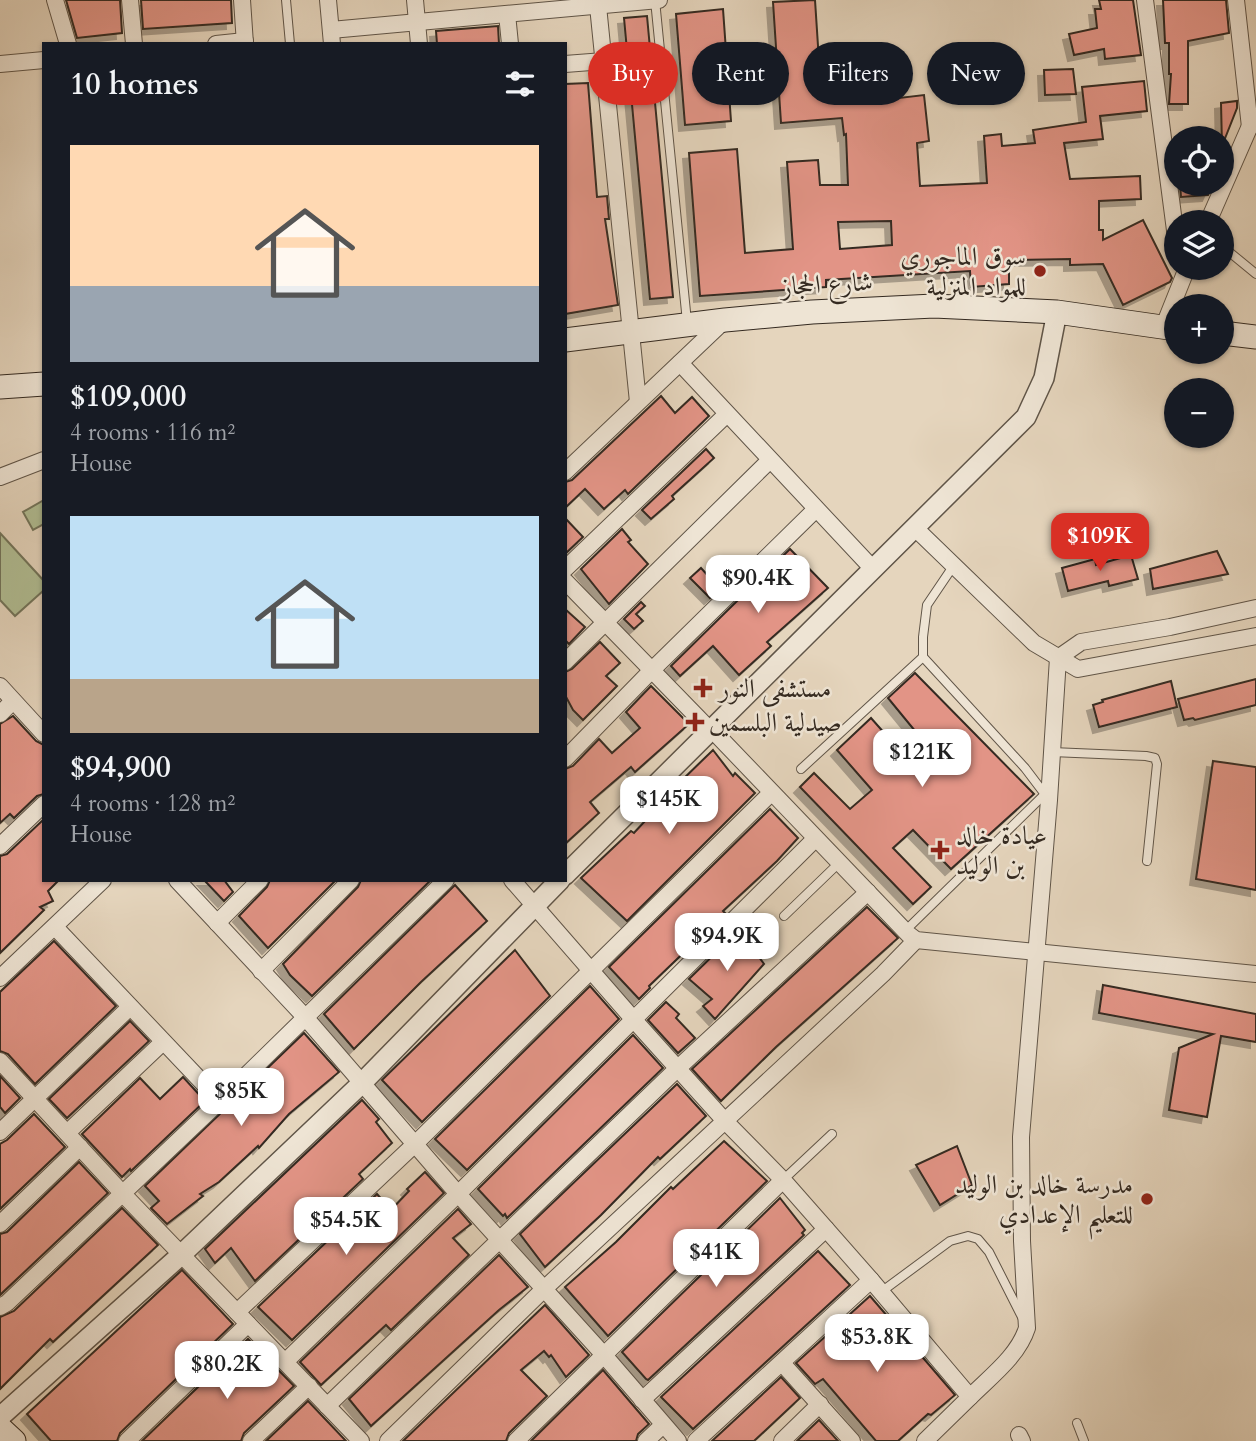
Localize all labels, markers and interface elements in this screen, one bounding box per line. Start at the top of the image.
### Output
chip: Buy [588,42,678,105]
chip: Rent [692,42,789,105]
chip: Filters [803,42,913,105]
chip: New [927,42,1025,105]
text: 10 homes [70,64,199,105]
icon: filters [501,65,539,103]
map controls [1164,126,1234,448]
button: locate [1164,126,1234,196]
icon: home [242,190,368,316]
button: layers [1164,210,1234,280]
place label: سوق الماجوري للمواد المنزلية [900,239,1026,304]
marker: سوق الماجوري للمواد المنزلية [1032,263,1048,279]
street label: شارع الحجاز [777,264,874,308]
button: + [1164,294,1234,364]
text: $109,000 [70,376,186,417]
button: − [1164,378,1234,448]
text: 4 rooms · 116 m² [70,417,235,448]
text: House [70,448,132,479]
pin: $109K [1051,514,1149,573]
text: $109K [1067,520,1133,551]
pin: $90.4K [701,556,815,615]
icon: home [242,561,368,687]
text: $90.4K [722,562,794,593]
place label: مستشفى النور [716,671,831,707]
marker: مستشفى النور [693,678,713,698]
place label: صيدلية البلسمين [709,705,842,740]
marker: صيدلية البلسمين [687,714,703,730]
pin: $121K [873,730,971,789]
text: $121K [889,736,955,767]
text: $94,900 [70,747,171,788]
pin: $145K [620,776,718,836]
text: $145K [636,783,702,814]
text: 4 rooms · 128 m² [70,788,235,819]
place label: عيادة خالد بن الوليد [956,818,1047,883]
text: House [70,819,132,850]
marker: عيادة خالد بن الوليد [930,840,950,860]
pin: $94.9K [670,914,784,973]
text: $94.9K [691,920,763,951]
pin: $85K [200,1068,282,1128]
text: $85K [214,1075,268,1106]
place label: مدرسة خالد بن الوليد للتعليم الإعدادي [955,1167,1133,1240]
marker: مدرسة خالد بن الوليد للتعليم الإعدادي [1139,1191,1155,1207]
pin: $54.5K [289,1198,403,1257]
text: $54.5K [310,1204,382,1235]
pin: $41K [675,1230,757,1289]
text: $41K [689,1236,743,1267]
pin: $53.8K [820,1314,934,1374]
text: $53.8K [841,1321,913,1352]
pin: $80.2K [170,1342,284,1401]
text: $80.2K [191,1348,263,1379]

